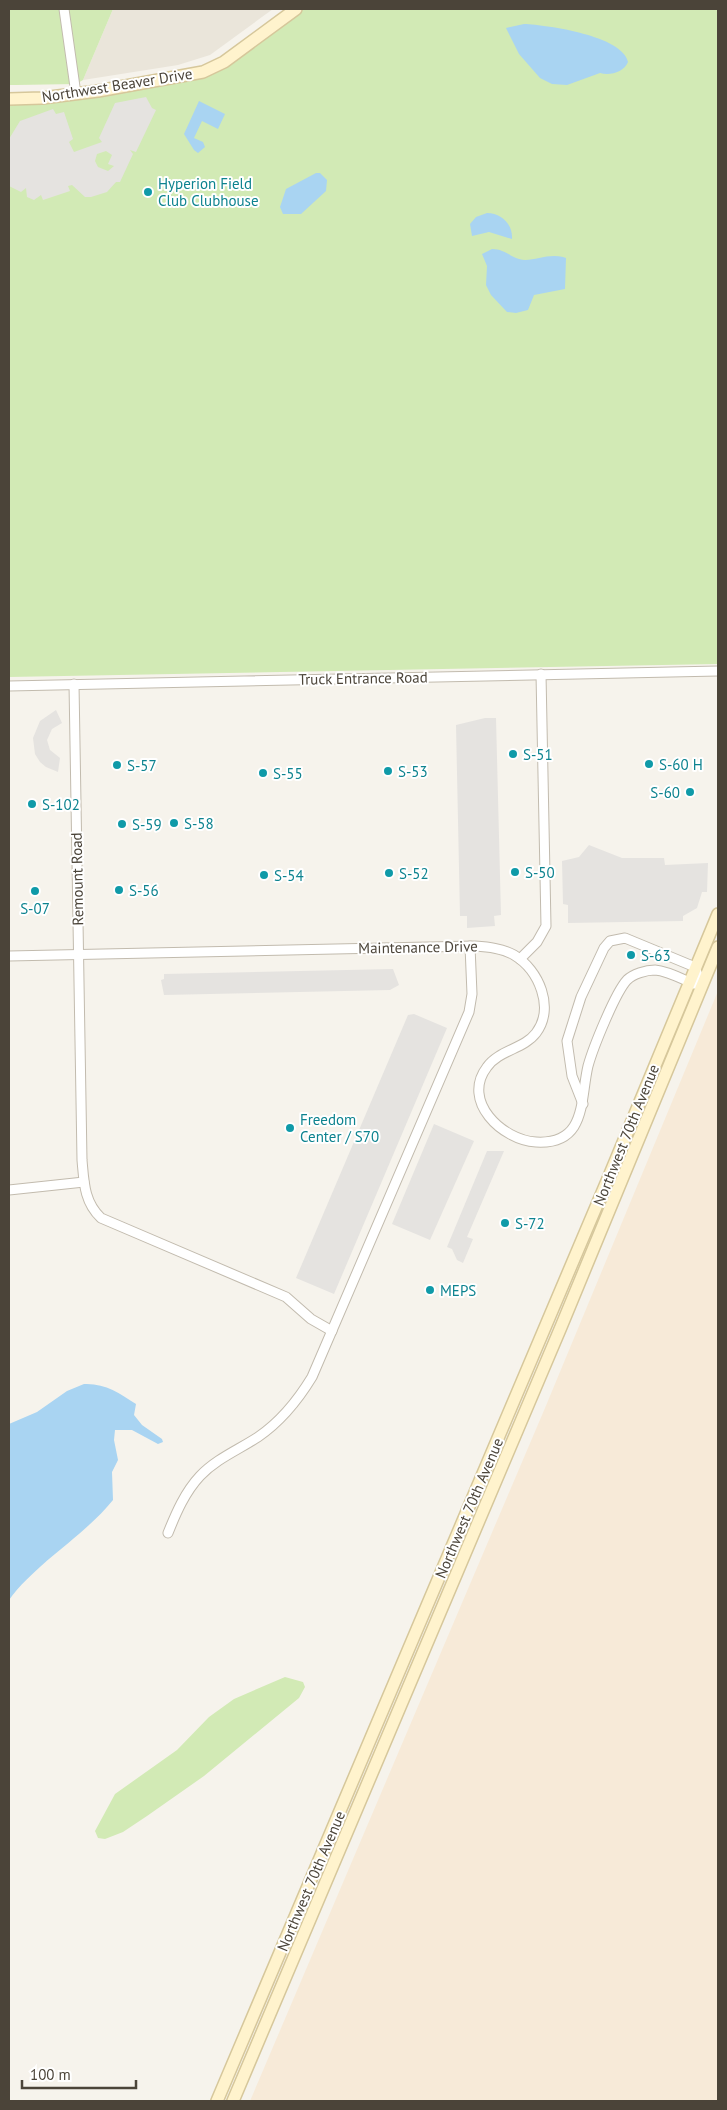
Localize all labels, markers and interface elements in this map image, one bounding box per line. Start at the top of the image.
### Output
street label: Northwest Beaver Drive [40,64,194,106]
place label: Hyperion Field Club Clubhouse [158,174,259,210]
marker: Hyperion Field Club Clubhouse [142,186,154,198]
street label: Truck Entrance Road [298,667,428,689]
place label: S-51 [523,745,553,764]
marker: S-51 [507,748,519,760]
place label: S-60 H [659,755,703,774]
place label: S-57 [127,756,157,775]
marker: S-60 H [643,758,655,770]
marker: S-57 [111,759,123,771]
place label: S-53 [398,762,428,781]
place label: S-55 [273,764,303,783]
marker: S-53 [382,765,394,777]
marker: S-55 [257,767,269,779]
place label: S-60 [650,783,680,802]
marker: S-60 [684,786,696,798]
place label: S-102 [42,795,80,814]
marker: S-102 [26,798,38,810]
place label: S-58 [184,814,214,833]
place label: S-59 [132,815,162,834]
marker: S-58 [168,817,180,829]
marker: S-59 [116,818,128,830]
street label: Remount Road [67,832,87,926]
place label: S-50 [525,863,555,882]
place label: S-52 [399,864,429,883]
place label: S-54 [274,866,304,885]
marker: S-50 [509,866,521,878]
marker: S-52 [383,867,395,879]
marker: S-54 [258,869,270,881]
place label: S-56 [129,881,159,900]
marker: S-56 [113,884,125,896]
marker: S-07 [29,885,41,897]
place label: S-07 [20,899,50,918]
street label: Maintenance Drive [358,936,478,958]
place label: S-63 [641,946,671,965]
marker: S-63 [625,949,637,961]
street label: Northwest 70th Avenue [589,1061,663,1209]
place label: Freedom Center / S70 [300,1110,379,1146]
marker: Freedom Center / S70 [284,1122,296,1134]
place label: S-72 [515,1214,545,1233]
marker: S-72 [499,1217,511,1229]
place label: MEPS [440,1281,476,1300]
marker: MEPS [424,1284,436,1296]
street label: Northwest 70th Avenue [431,1435,507,1581]
street label: Northwest 70th Avenue [273,1808,349,1954]
scale bar [22,2058,136,2090]
text: 100 m [30,2065,71,2084]

